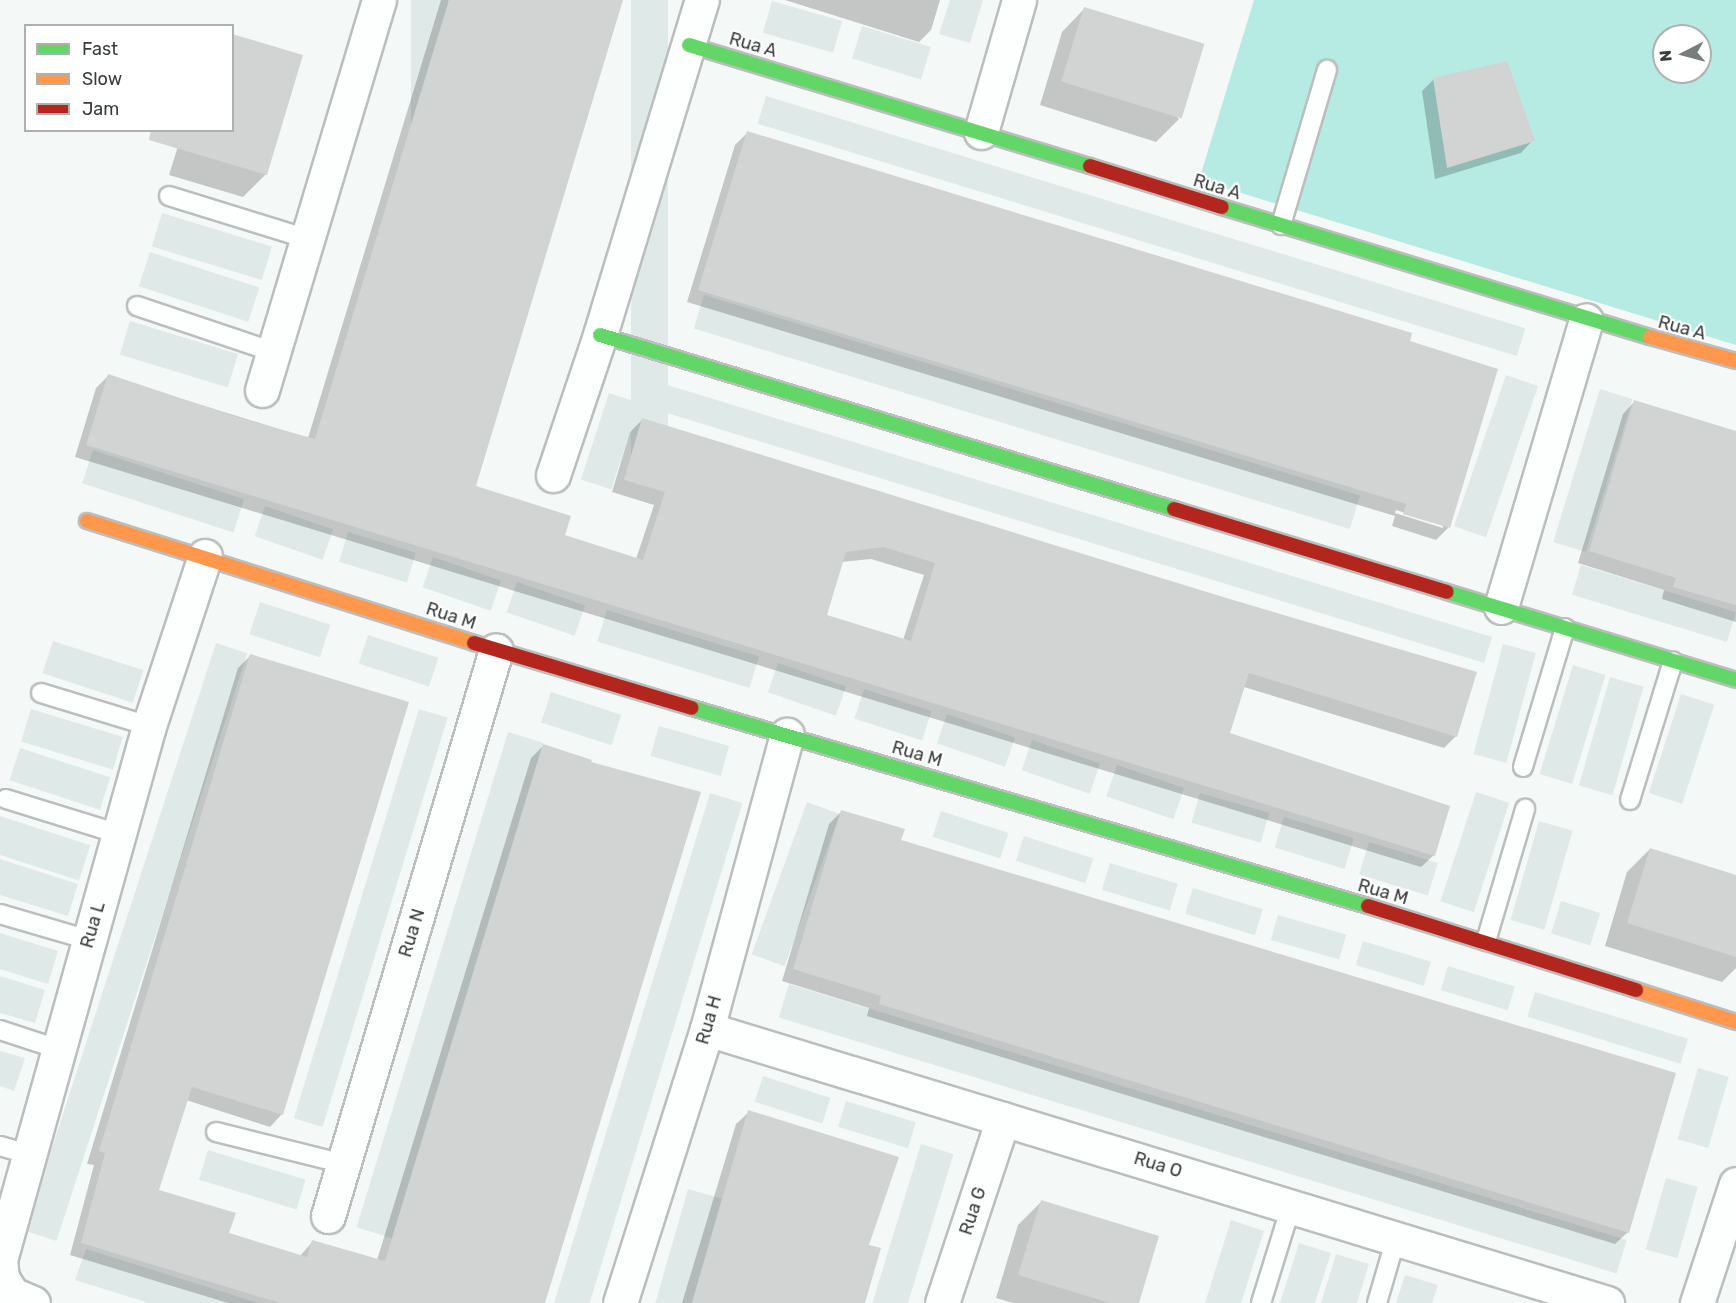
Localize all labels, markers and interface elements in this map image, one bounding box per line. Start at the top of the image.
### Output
legend [24,24,234,132]
north arrow [1652,24,1712,84]
street label: Rua A [726,28,780,62]
text: Fast [82,38,118,60]
text: N [1656,49,1676,62]
text: Slow [82,68,122,90]
text: Jam [82,98,119,120]
street label: Rua A [1190,170,1244,204]
street label: Rua A [1656,311,1708,345]
street label: Rua M [423,598,479,634]
street label: Rua M [889,737,945,771]
street label: Rua M [1355,875,1411,909]
street label: Rua L [76,899,110,951]
street label: Rua N [394,906,430,960]
street label: Rua H [692,993,726,1047]
street label: Rua O [1131,1147,1185,1183]
street label: Rua G [955,1184,991,1238]

